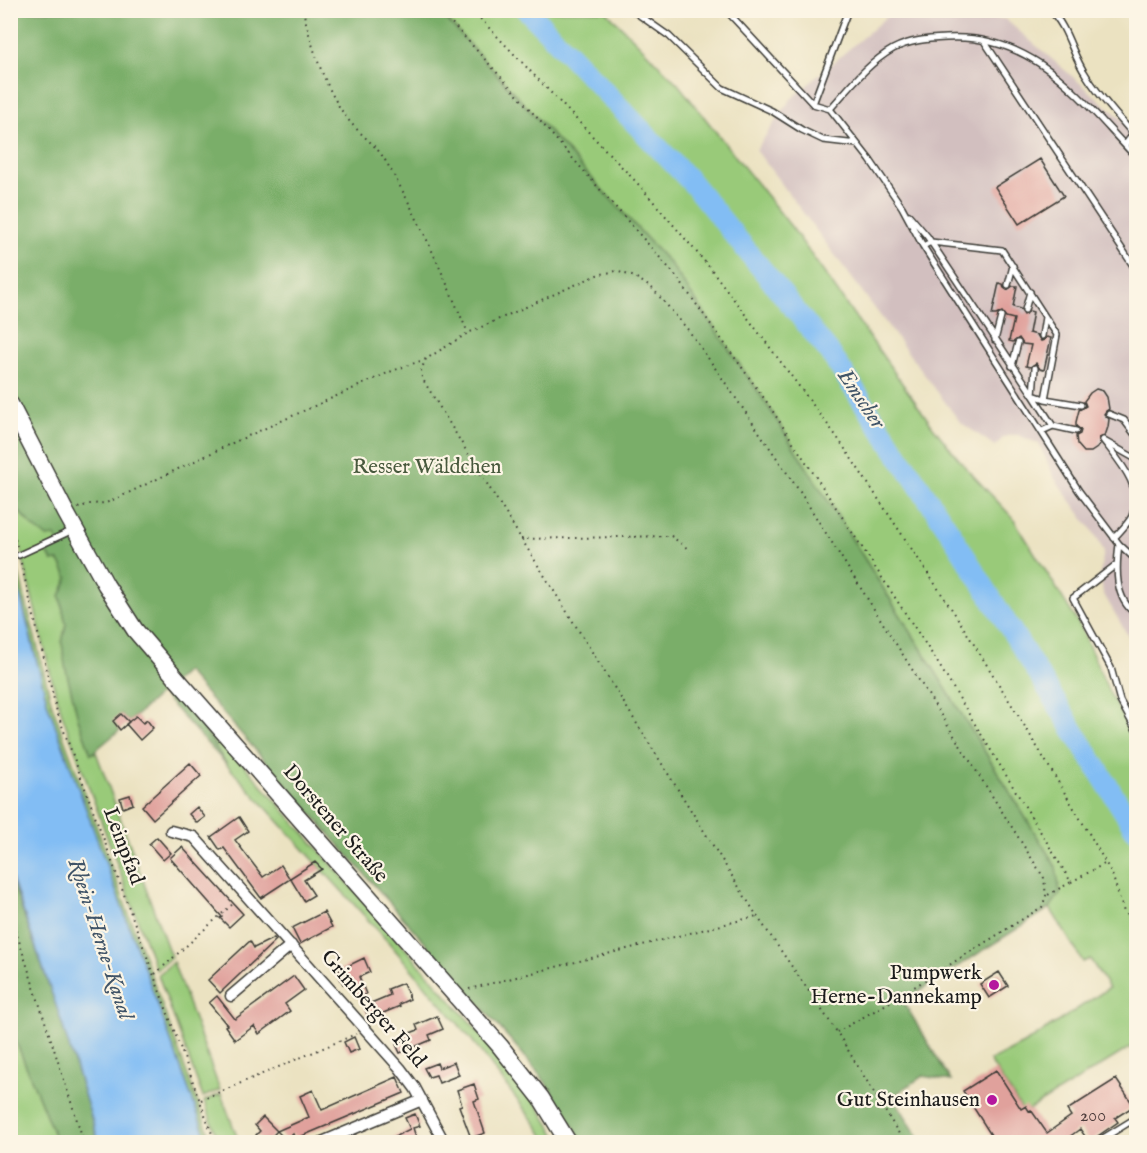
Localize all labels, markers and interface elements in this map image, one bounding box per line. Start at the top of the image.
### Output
water label: Emscher [830,363,892,436]
park label: Resser Wäldchen [352,454,502,481]
street label: Dorstener Straße [276,759,394,889]
street label: Leinpfad [96,803,150,889]
water label: Rhein-Herne-Kanal [61,855,140,1025]
street label: Grimberger Feld [314,944,432,1074]
place label: Pumpwerk Herne-Dannekamp [810,960,983,1011]
marker: Pumpwerk Herne-Dannekamp [987,978,1001,992]
place label: Gut Steinhausen [837,1087,980,1114]
marker: Gut Steinhausen [985,1093,999,1107]
house number: 200 [1080,1105,1106,1128]

